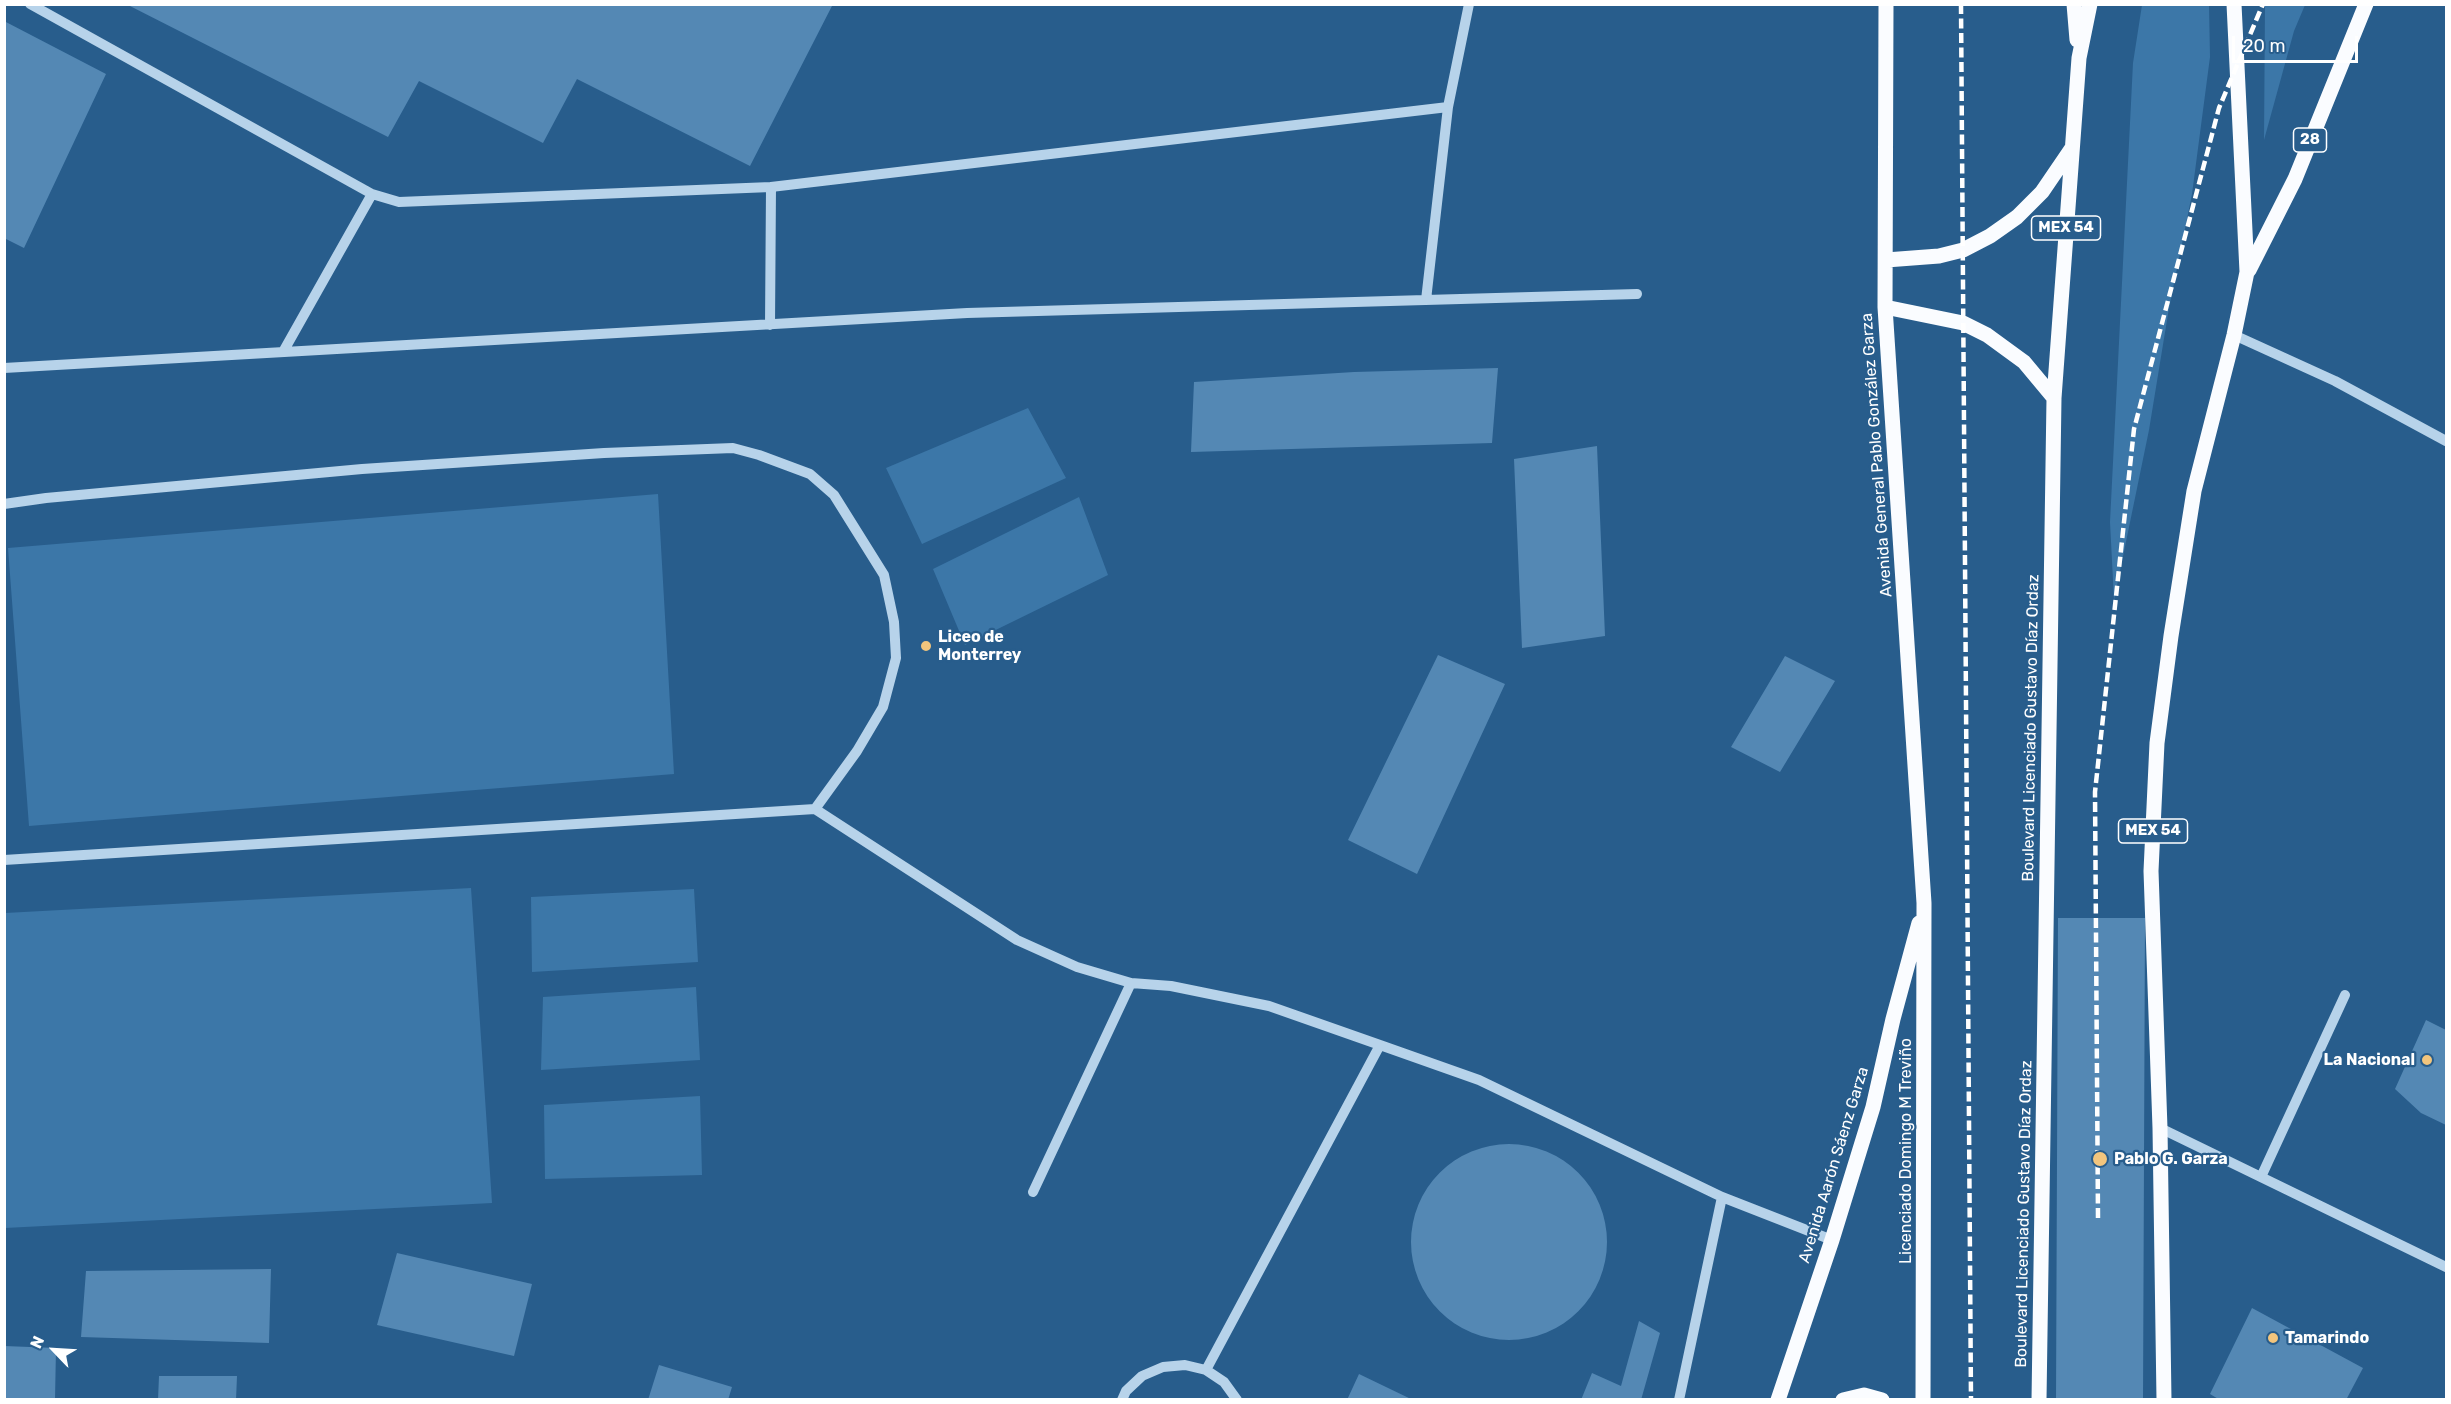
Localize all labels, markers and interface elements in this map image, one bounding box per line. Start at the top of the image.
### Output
scale bar [2235,24,2361,62]
text: 20 m [2243,35,2285,57]
road number: 28 [2294,128,2326,152]
road number: MEX 54 [2032,216,2100,240]
street label: Avenida General Pablo González Garza [1857,312,1897,598]
street label: Boulevard Licenciado Gustavo Díaz Ordaz [2019,574,2043,882]
place label: Liceo de Monterrey [938,627,1021,665]
marker: Liceo de Monterrey [919,639,933,653]
road number: MEX 54 [2118,819,2188,843]
street label: Licenciado Domingo M Treviño [1896,1038,1916,1264]
place label: La Nacional [2324,1050,2415,1070]
marker: La Nacional [2420,1053,2434,1067]
street label: Boulevard Licenciado Gustavo Díaz Ordaz [2012,1060,2036,1368]
street label: Avenida Aarón Sáenz Garza [1795,1065,1873,1265]
place label: Pablo G. Garza [2114,1149,2228,1169]
marker: Pablo G. Garza [2091,1150,2109,1168]
north arrow [24,1320,84,1380]
place label: Tamarindo [2285,1328,2369,1348]
marker: Tamarindo [2266,1331,2280,1345]
text: N [26,1333,48,1351]

